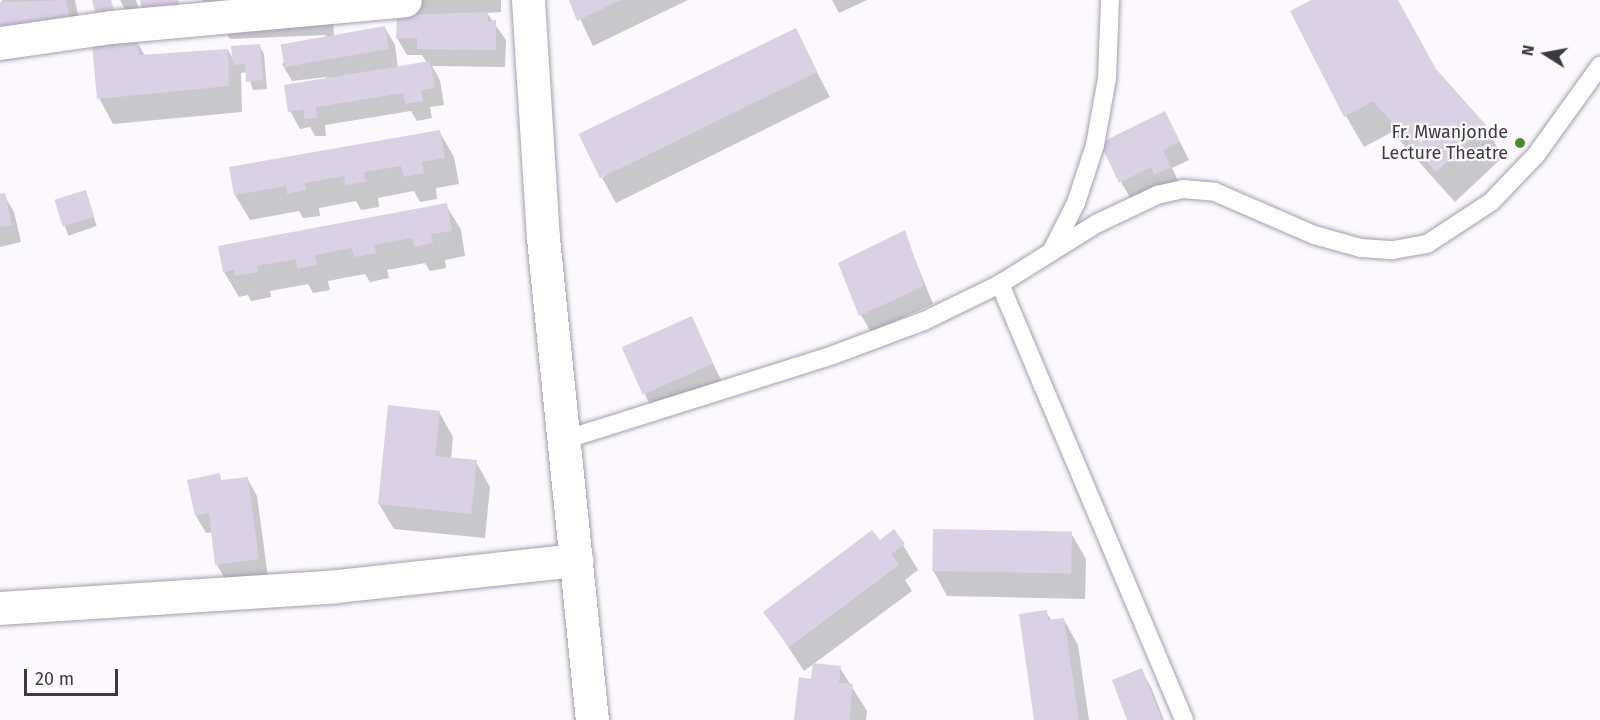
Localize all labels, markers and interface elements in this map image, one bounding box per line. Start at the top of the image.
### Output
north arrow [1516,24,1576,84]
text: N [1518,43,1538,57]
place label: Fr. Mwanjonde Lecture Theatre [1381,122,1508,164]
marker: Fr. Mwanjonde Lecture Theatre [1513,136,1527,150]
scale bar [27,657,122,695]
text: 20 m [35,668,74,690]

